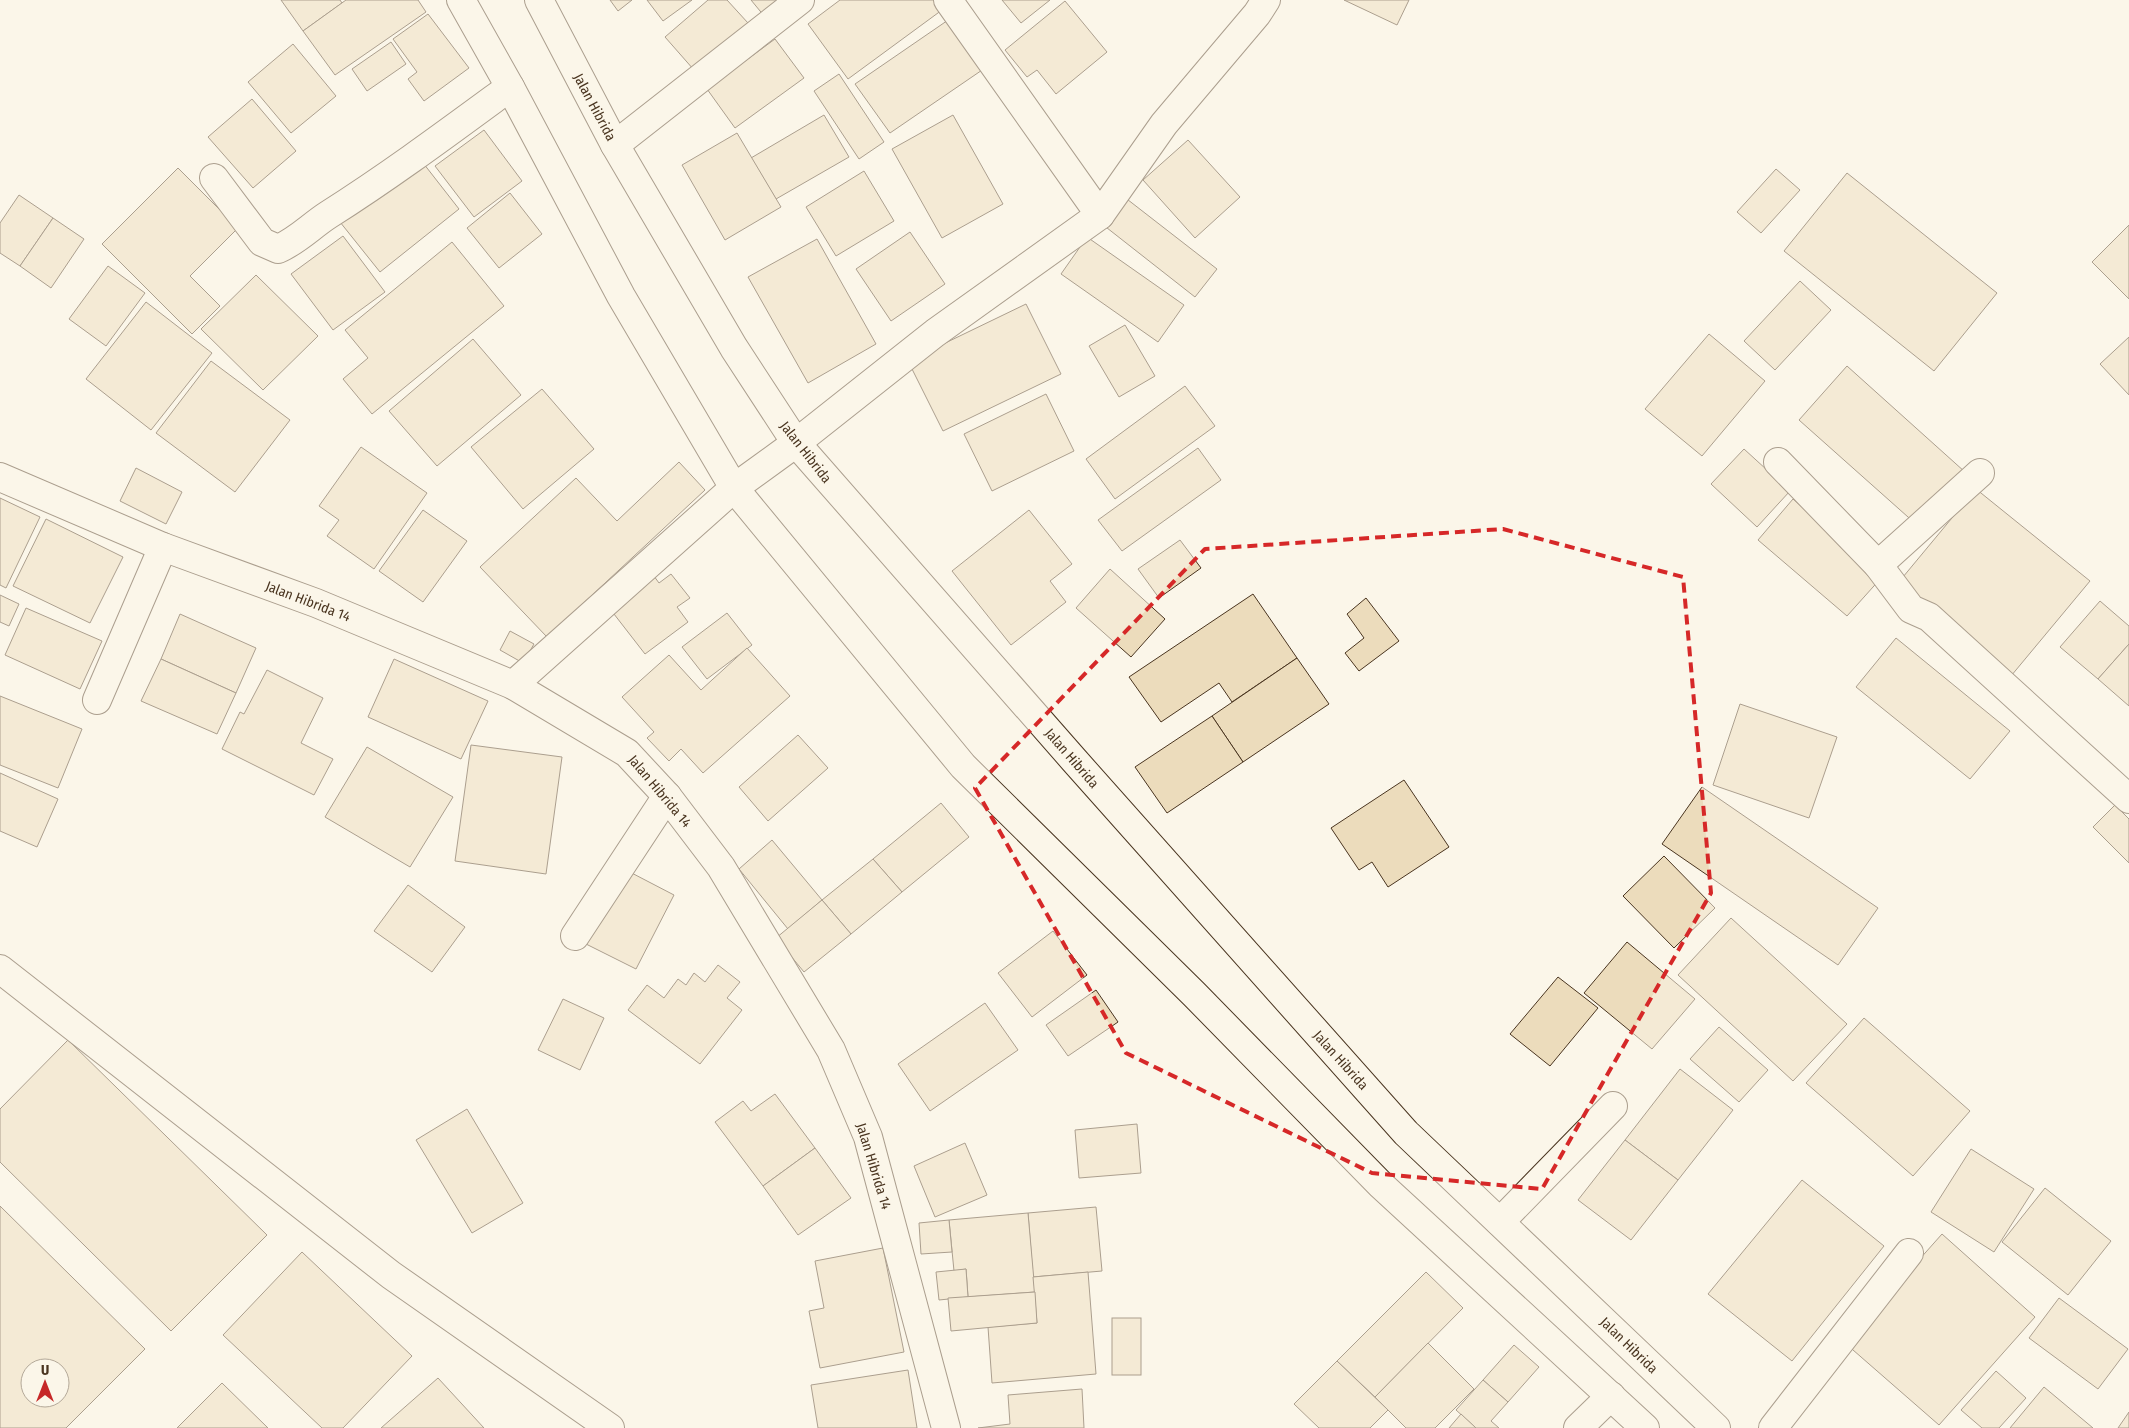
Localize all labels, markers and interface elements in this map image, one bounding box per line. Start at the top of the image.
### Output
street label: Jalan Hibrida [570,71,619,144]
street label: Jalan Hibrida [776,418,835,487]
street label: Jalan Hibrida 14 [263,577,353,626]
street label: Jalan Hibrida [1041,725,1102,792]
street label: Jalan Hibrida 14 [624,752,695,831]
street label: Jalan Hibrida [1310,1027,1372,1094]
street label: Jalan Hibrida 14 [852,1121,895,1212]
street label: Jalan Hibrida [1596,1314,1661,1377]
north arrow [20,1358,70,1408]
text: U [41,1362,49,1379]

